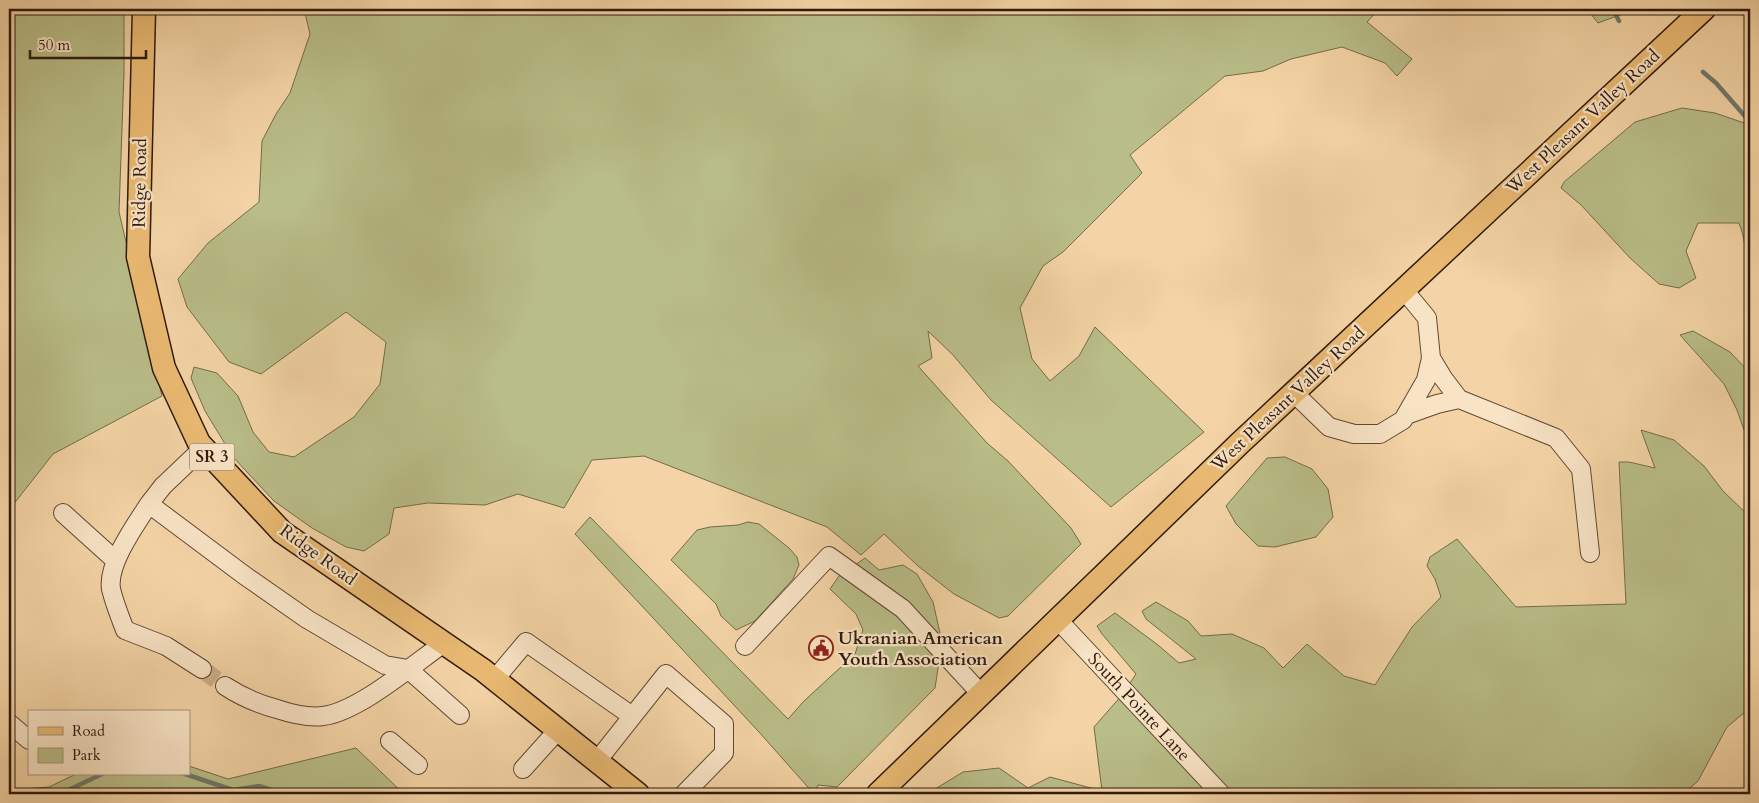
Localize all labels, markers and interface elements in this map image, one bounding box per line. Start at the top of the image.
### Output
scale bar [30,28,146,60]
text: 50 m [38,35,70,55]
street label: West Pleasant Valley Road [1500,43,1666,201]
street label: Ridge Road [127,137,153,228]
street label: West Pleasant Valley Road [1205,320,1371,478]
road number: SR 3 [190,444,234,471]
street label: Ridge Road [274,519,362,592]
place label: Ukranian American Youth Association [838,626,1004,672]
public building icon: Ukranian American Youth Association [808,635,834,661]
street label: South Pointe Lane [1082,647,1196,767]
legend [28,710,190,776]
text: Road [72,721,105,741]
text: Park [72,745,101,765]

